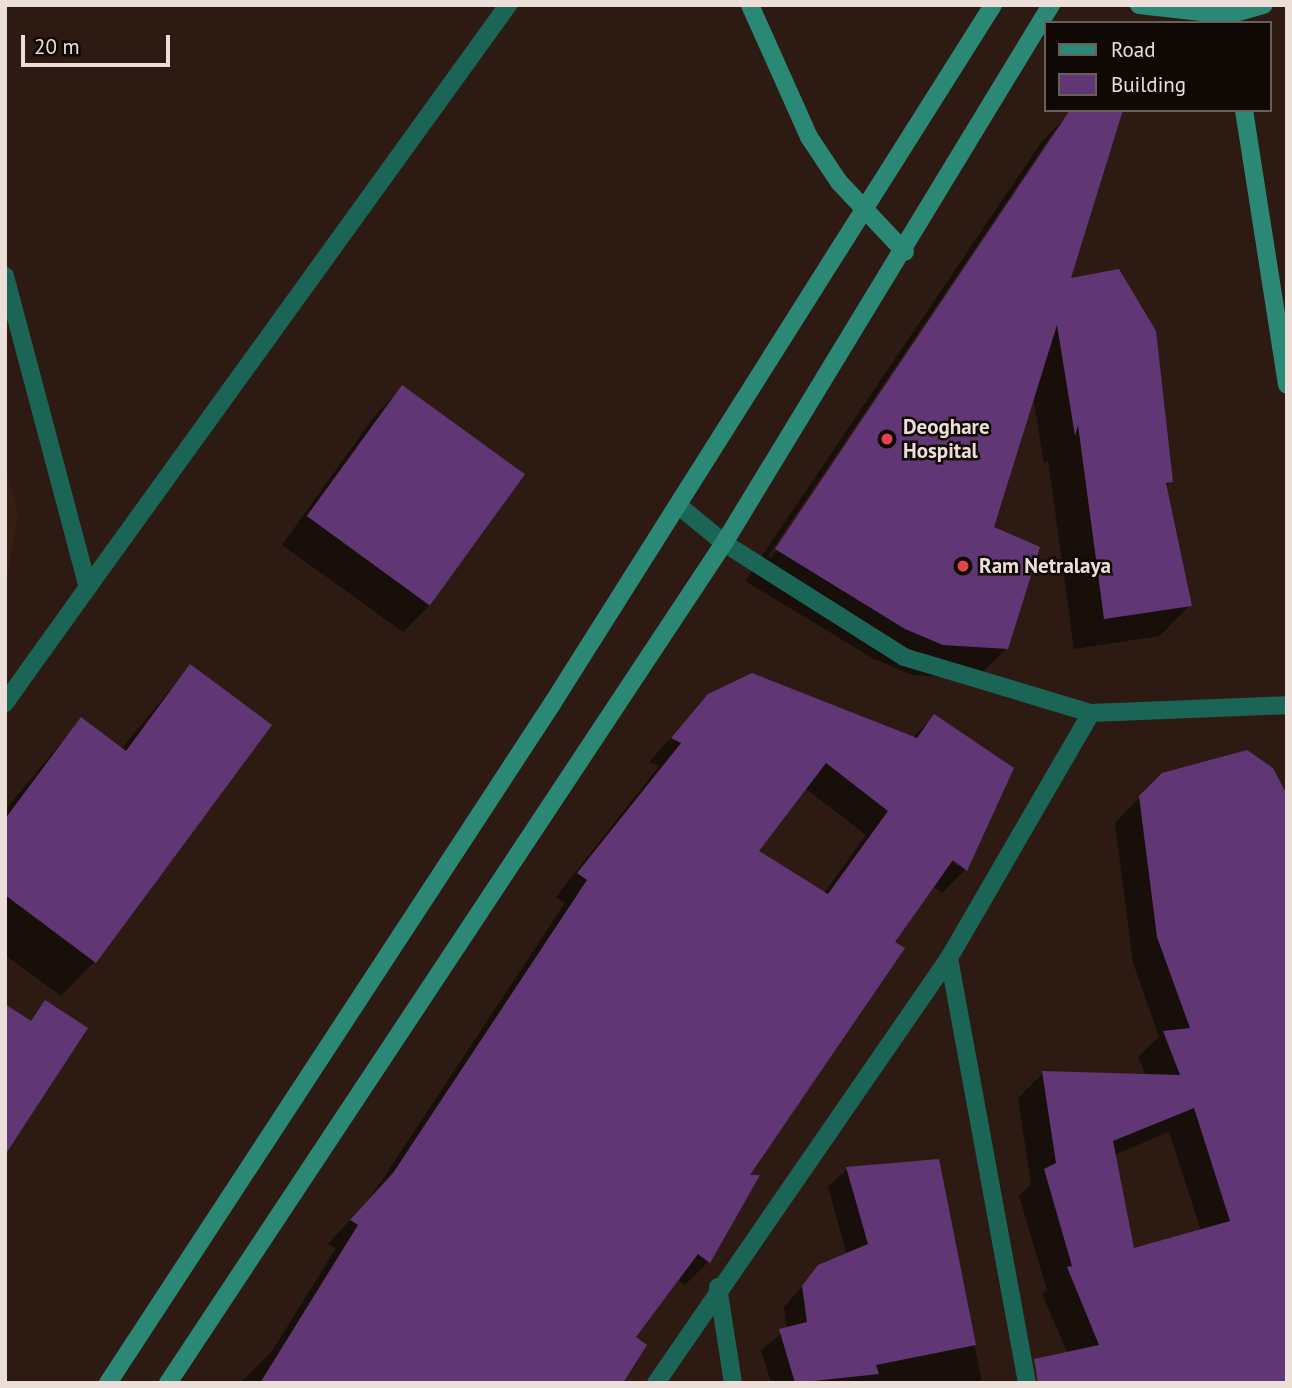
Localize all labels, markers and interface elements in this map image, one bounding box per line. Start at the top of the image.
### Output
scale bar [24,21,173,65]
legend [1044,21,1271,112]
text: 20 m [34,33,80,60]
text: Road [1111,36,1155,63]
text: Building [1111,71,1186,98]
place label: Deoghare Hospital [903,414,990,464]
marker: Deoghare Hospital [877,429,897,449]
place label: Ram Netralaya [979,553,1111,579]
marker: Ram Netralaya [953,556,973,576]

